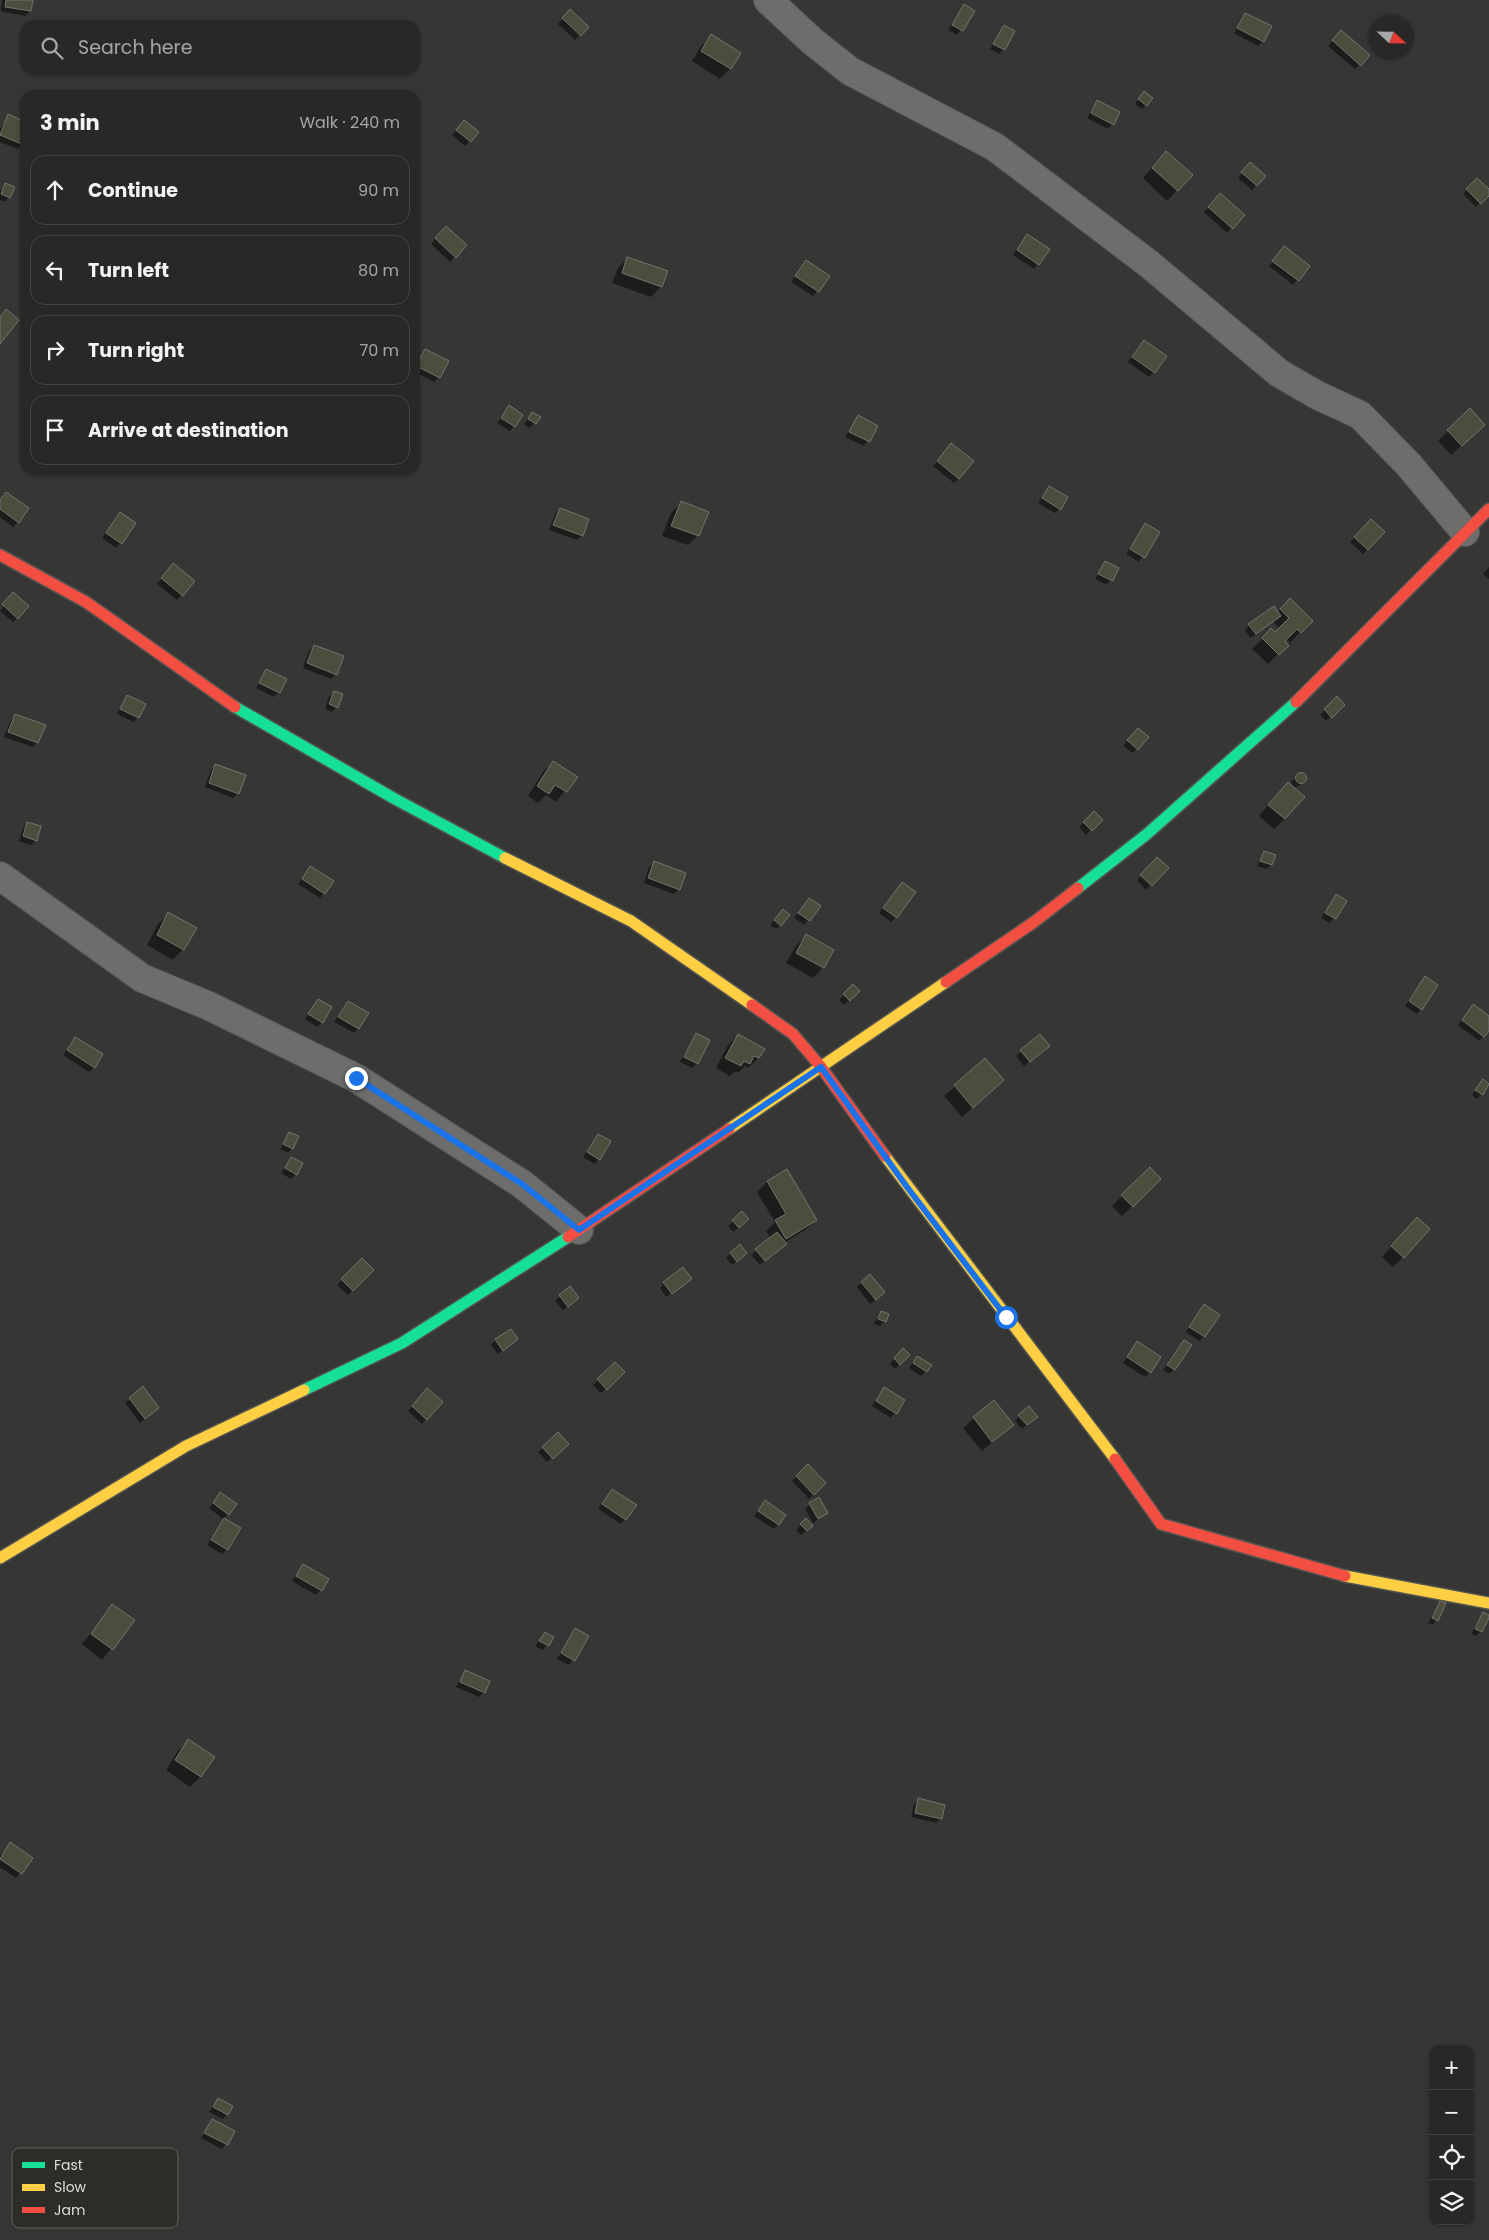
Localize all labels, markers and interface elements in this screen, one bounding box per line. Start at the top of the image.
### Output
north arrow [1369,15,1414,60]
search box [20,20,420,75]
icon: search [38,34,66,62]
text: Search here [78,34,192,61]
text: 3 min [40,108,100,137]
text: Walk · 240 m [299,111,400,134]
icon: ahead [41,176,69,204]
text: Continue [88,177,178,204]
text: 90 m [358,179,399,202]
icon: left [41,256,69,284]
text: Turn left [88,257,169,284]
text: 80 m [358,259,399,282]
icon: right [41,336,69,364]
text: Turn right [88,337,184,364]
text: 70 m [359,339,399,362]
icon: arrive [41,416,69,444]
text: Arrive at destination [88,417,289,444]
route end [345,1067,368,1090]
route start [995,1306,1018,1329]
map controls [1429,2045,1474,2225]
button: + [1429,2045,1474,2090]
button: − [1429,2090,1474,2135]
button: locate [1429,2135,1474,2180]
legend [12,2148,178,2228]
text: Fast [54,2155,83,2175]
text: Slow [54,2177,87,2197]
button: layers [1429,2180,1474,2225]
text: Jam [54,2200,85,2220]

